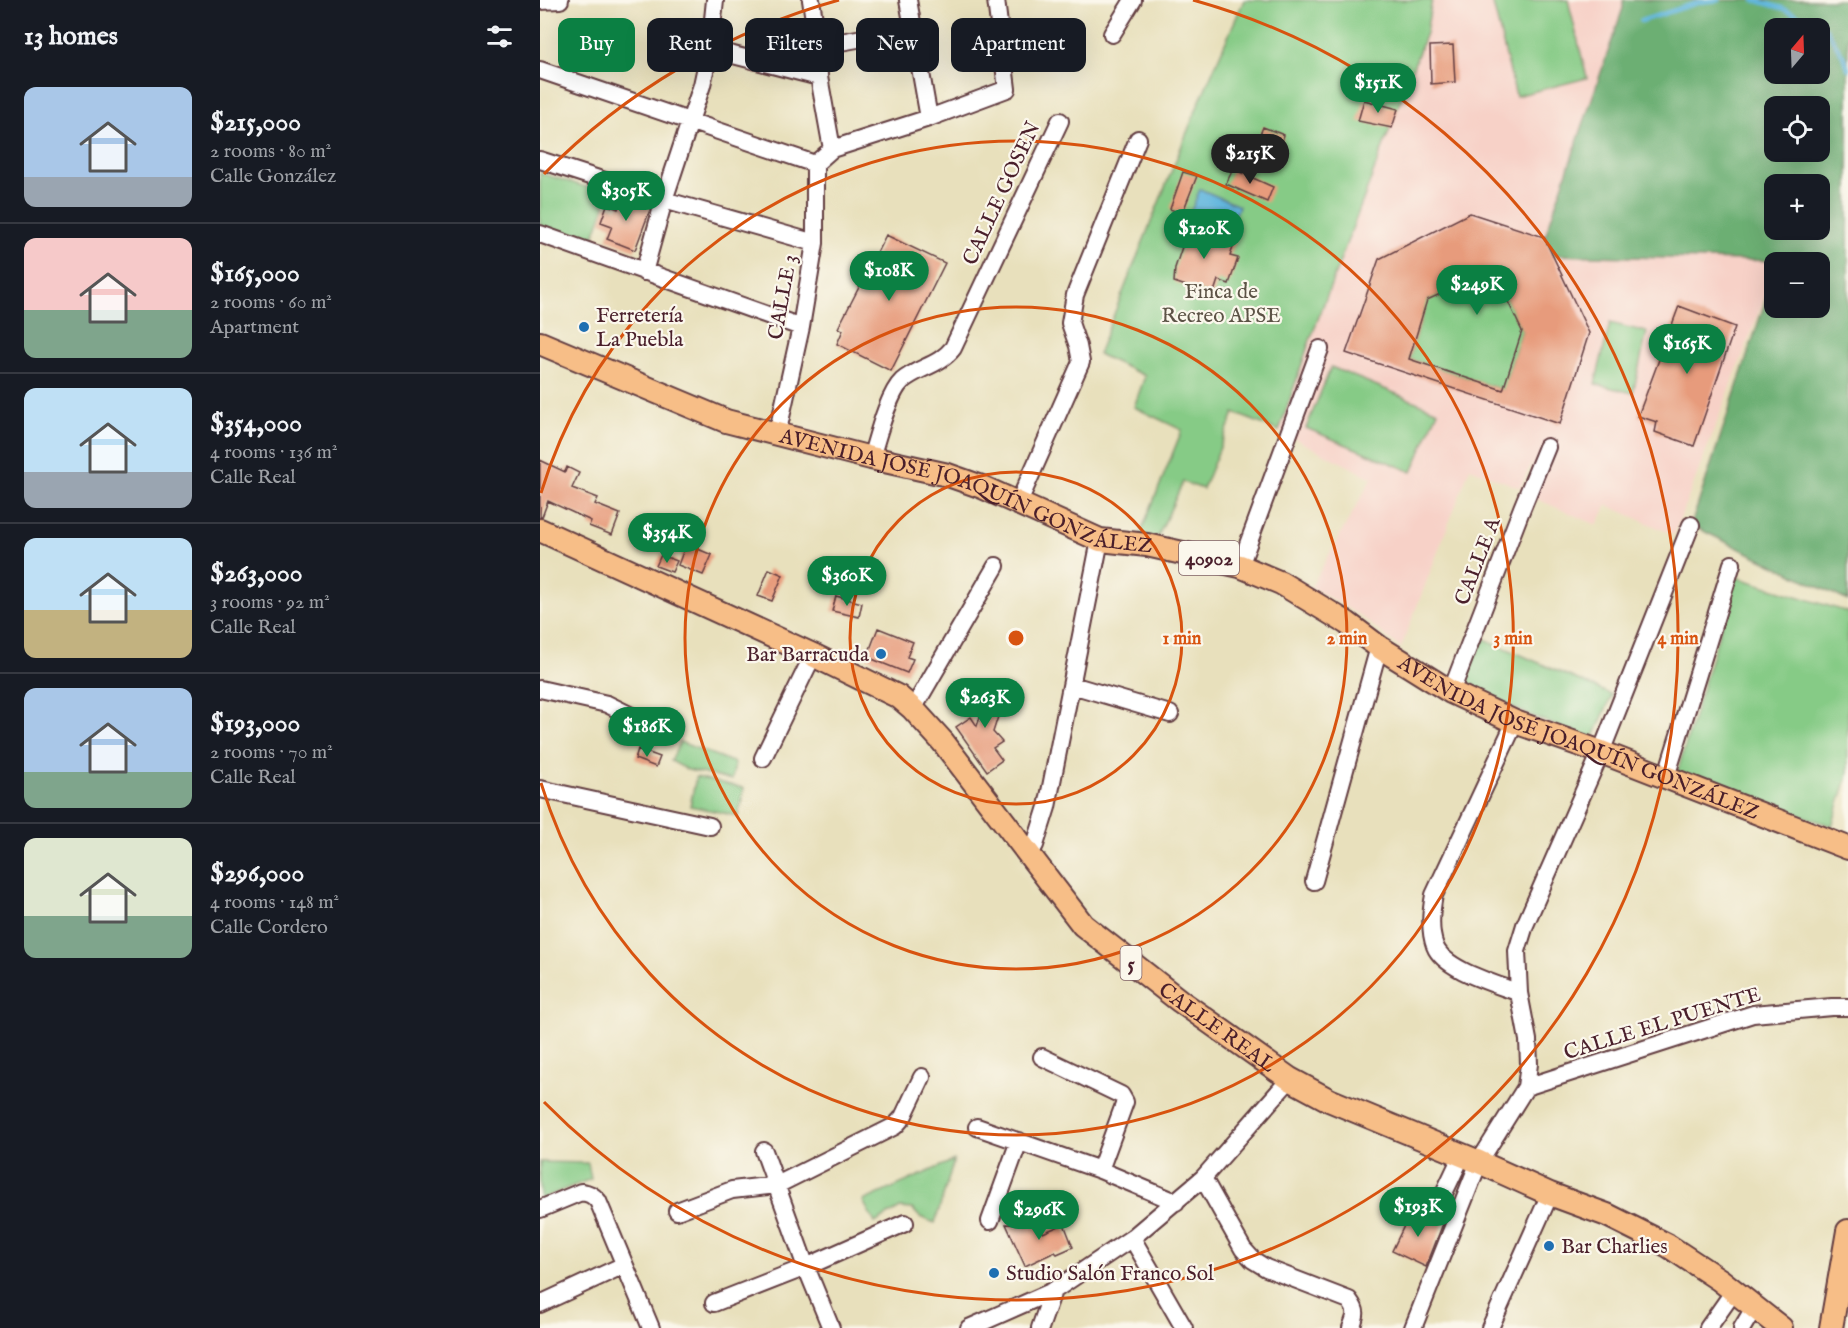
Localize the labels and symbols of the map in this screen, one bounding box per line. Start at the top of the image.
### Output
north arrow [1764,18,1830,84]
pin: $151K [1336,63,1420,114]
street label: CALLE GOSEN [957,117,1047,270]
pin: $215K [1208,134,1292,185]
pin: $305K [584,171,668,222]
pin: $120K [1162,209,1246,260]
pin: $108K [847,251,931,302]
street label: CALLE 3 [763,253,804,342]
pin: $249K [1435,265,1519,316]
park label: Finca de Recreo APSE [1161,279,1281,330]
place label: Ferretería La Puebla [596,303,684,354]
marker: Ferretería La Puebla [577,320,591,334]
pin: $165K [1645,324,1729,375]
street label: AVENIDA JOSÉ JOAQUÍN GONZÁLEZ [776,423,1154,561]
pin: $354K [625,513,709,564]
street label: CALLE A [1449,513,1508,609]
road number: 40902 [1179,541,1239,575]
pin: $360K [805,556,889,607]
centre of rings [1006,628,1026,648]
text: 1 min [1163,628,1202,651]
text: 2 min [1327,628,1368,651]
text: 3 min [1494,628,1533,651]
text: 4 min [1657,628,1699,651]
place label: Bar Barracuda [746,642,870,669]
marker: Bar Barracuda [874,647,888,661]
street label: AVENIDA JOSÉ JOAQUÍN GONZÁLEZ [1391,650,1763,827]
pin: $263K [943,678,1027,729]
pin: $186K [605,707,689,758]
road number: 5 [1120,946,1142,980]
street label: CALLE REAL [1152,977,1280,1079]
street label: CALLE EL PUENTE [1561,982,1764,1067]
pin: $193K [1376,1187,1460,1238]
pin: $296K [997,1190,1081,1241]
place label: Bar Charlies [1561,1234,1668,1261]
marker: Bar Charlies [1542,1239,1556,1253]
place label: Studio Salón Franco Sol [1006,1261,1214,1288]
marker: Studio Salón Franco Sol [987,1266,1001,1280]

